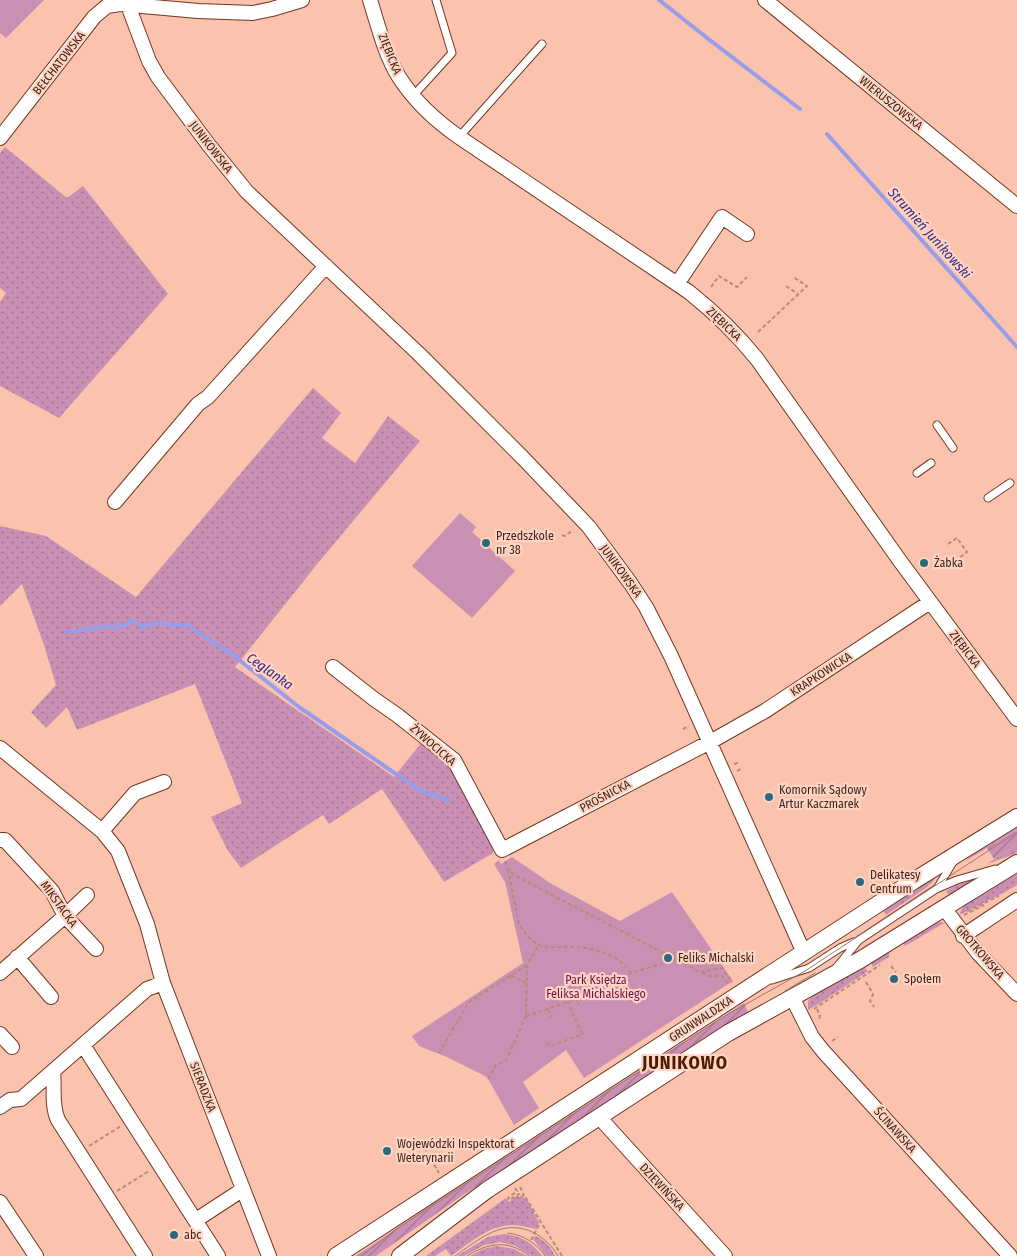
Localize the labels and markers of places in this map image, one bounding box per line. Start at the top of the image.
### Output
place label: Przedszkole nr 38 [496,529,554,557]
marker: Przedszkole nr 38 [480,537,492,549]
place label: Żabka [934,555,963,570]
marker: Żabka [918,557,930,569]
place label: Komornik Sądowy Artur Kaczmarek [779,783,867,811]
marker: Komornik Sądowy Artur Kaczmarek [763,791,775,803]
place label: Delikatesy Centrum [870,868,921,896]
marker: Delikatesy Centrum [854,876,866,888]
place label: Feliks Michalski [678,951,754,965]
marker: Feliks Michalski [662,952,674,964]
place label: Społem [904,972,941,986]
marker: Społem [888,973,900,985]
place label: Wojewódzki Inspektorat Weterynarii [397,1137,514,1165]
marker: Wojewódzki Inspektorat Weterynarii [381,1145,393,1157]
place label: abc [184,1228,201,1242]
marker: abc [168,1229,180,1241]

